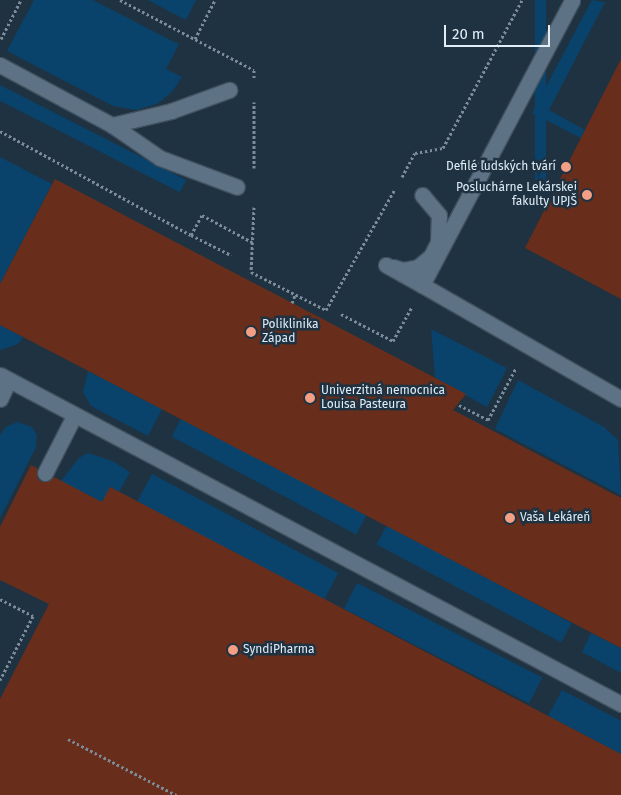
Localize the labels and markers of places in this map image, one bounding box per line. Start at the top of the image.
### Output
place label: Defilé ľudských tvárí [446,160,556,174]
marker: Defilé ľudských tvárí [560,161,572,173]
place label: Posluchárne Lekárskej fakulty UPJŠ [456,181,577,209]
marker: Posluchárne Lekárskej fakulty UPJŠ [581,189,593,201]
place label: Poliklinika Západ [262,318,318,346]
marker: Poliklinika Západ [244,325,258,339]
place label: Univerzitná nemocnica Louisa Pasteura [321,384,445,412]
marker: Univerzitná nemocnica Louisa Pasteura [303,391,317,405]
place label: Vaša Lekáreň [520,511,590,525]
marker: Vaša Lekáreň [504,512,516,524]
place label: SyndiPharma [243,643,315,657]
marker: SyndiPharma [227,644,239,656]

